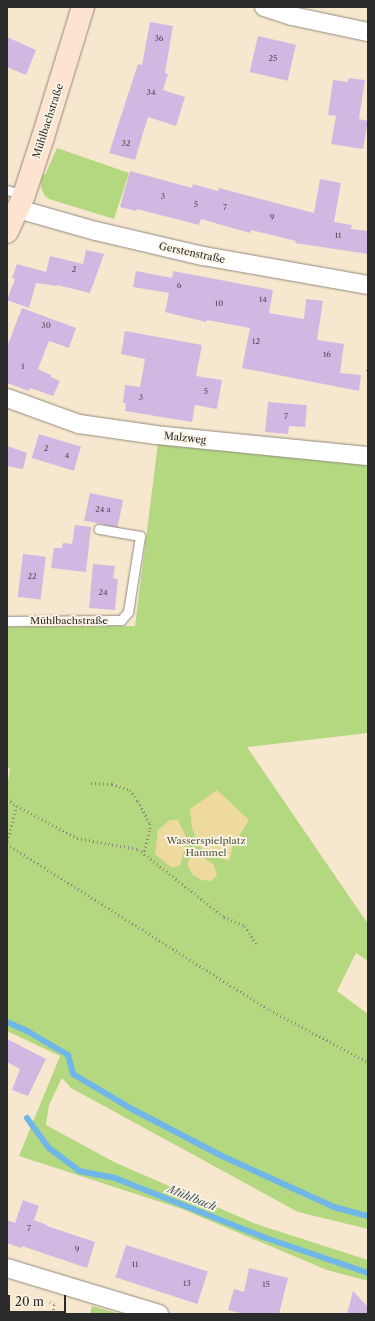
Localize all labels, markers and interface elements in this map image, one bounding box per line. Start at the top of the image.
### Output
house number: 36 [154,34,164,44]
house number: 25 [269,54,277,64]
street label: Mühlbachstraße [30,82,66,160]
house number: 34 [146,88,156,98]
house number: 32 [121,139,131,149]
house number: 3 [161,192,165,202]
house number: 5 [194,200,198,210]
house number: 7 [223,203,227,213]
house number: 9 [270,213,274,223]
house number: 11 [335,231,341,241]
street label: Gerstenstraße [158,240,226,266]
house number: 2 [72,265,76,275]
house number: 6 [177,281,181,291]
house number: 14 [259,295,267,305]
house number: 10 [215,299,223,309]
house number: 30 [41,321,51,331]
house number: 12 [252,337,260,347]
house number: 16 [323,350,331,360]
house number: 1 [21,362,25,372]
house number: 5 [204,387,208,397]
house number: 3 [139,393,143,403]
house number: 7 [284,412,288,422]
street label: Malzweg [163,430,207,446]
house number: 2 [44,444,48,454]
house number: 4 [65,451,69,461]
house number: 24 a [95,505,111,515]
house number: 22 [27,572,37,582]
house number: 24 [98,588,108,598]
street label: Mühlbachstraße [30,615,108,627]
park label: Wasserspielplatz Hammel [166,834,246,858]
water label: Mühlbach [166,1182,218,1214]
house number: 7 [27,1224,31,1234]
house number: 9 [75,1245,79,1255]
house number: 11 [132,1260,138,1270]
house number: 13 [183,1279,191,1289]
house number: 15 [262,1280,270,1290]
scale bar [10,1287,68,1313]
text: 20 m [15,1294,44,1309]

